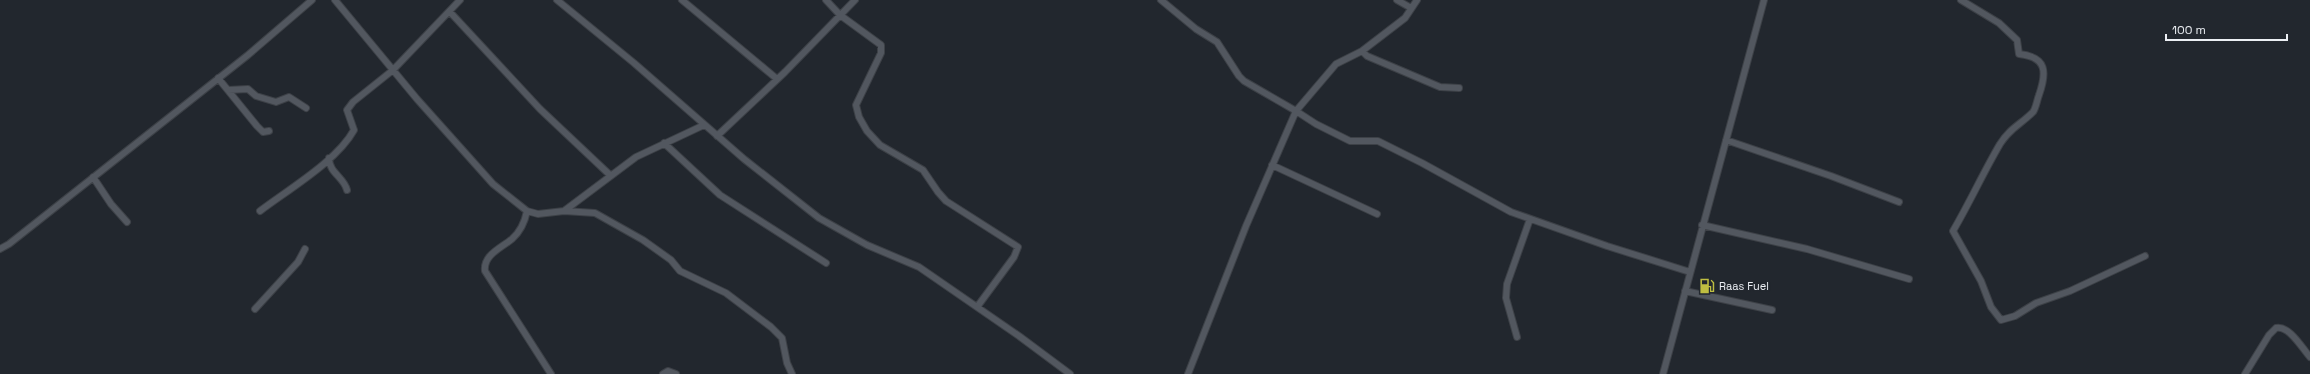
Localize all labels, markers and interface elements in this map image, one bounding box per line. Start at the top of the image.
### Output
scale bar [2166,16,2287,42]
text: 100 m [2172,22,2206,38]
fuel station icon: Raas Fuel [1698,277,1716,295]
place label: Raas Fuel [1719,279,1769,293]

